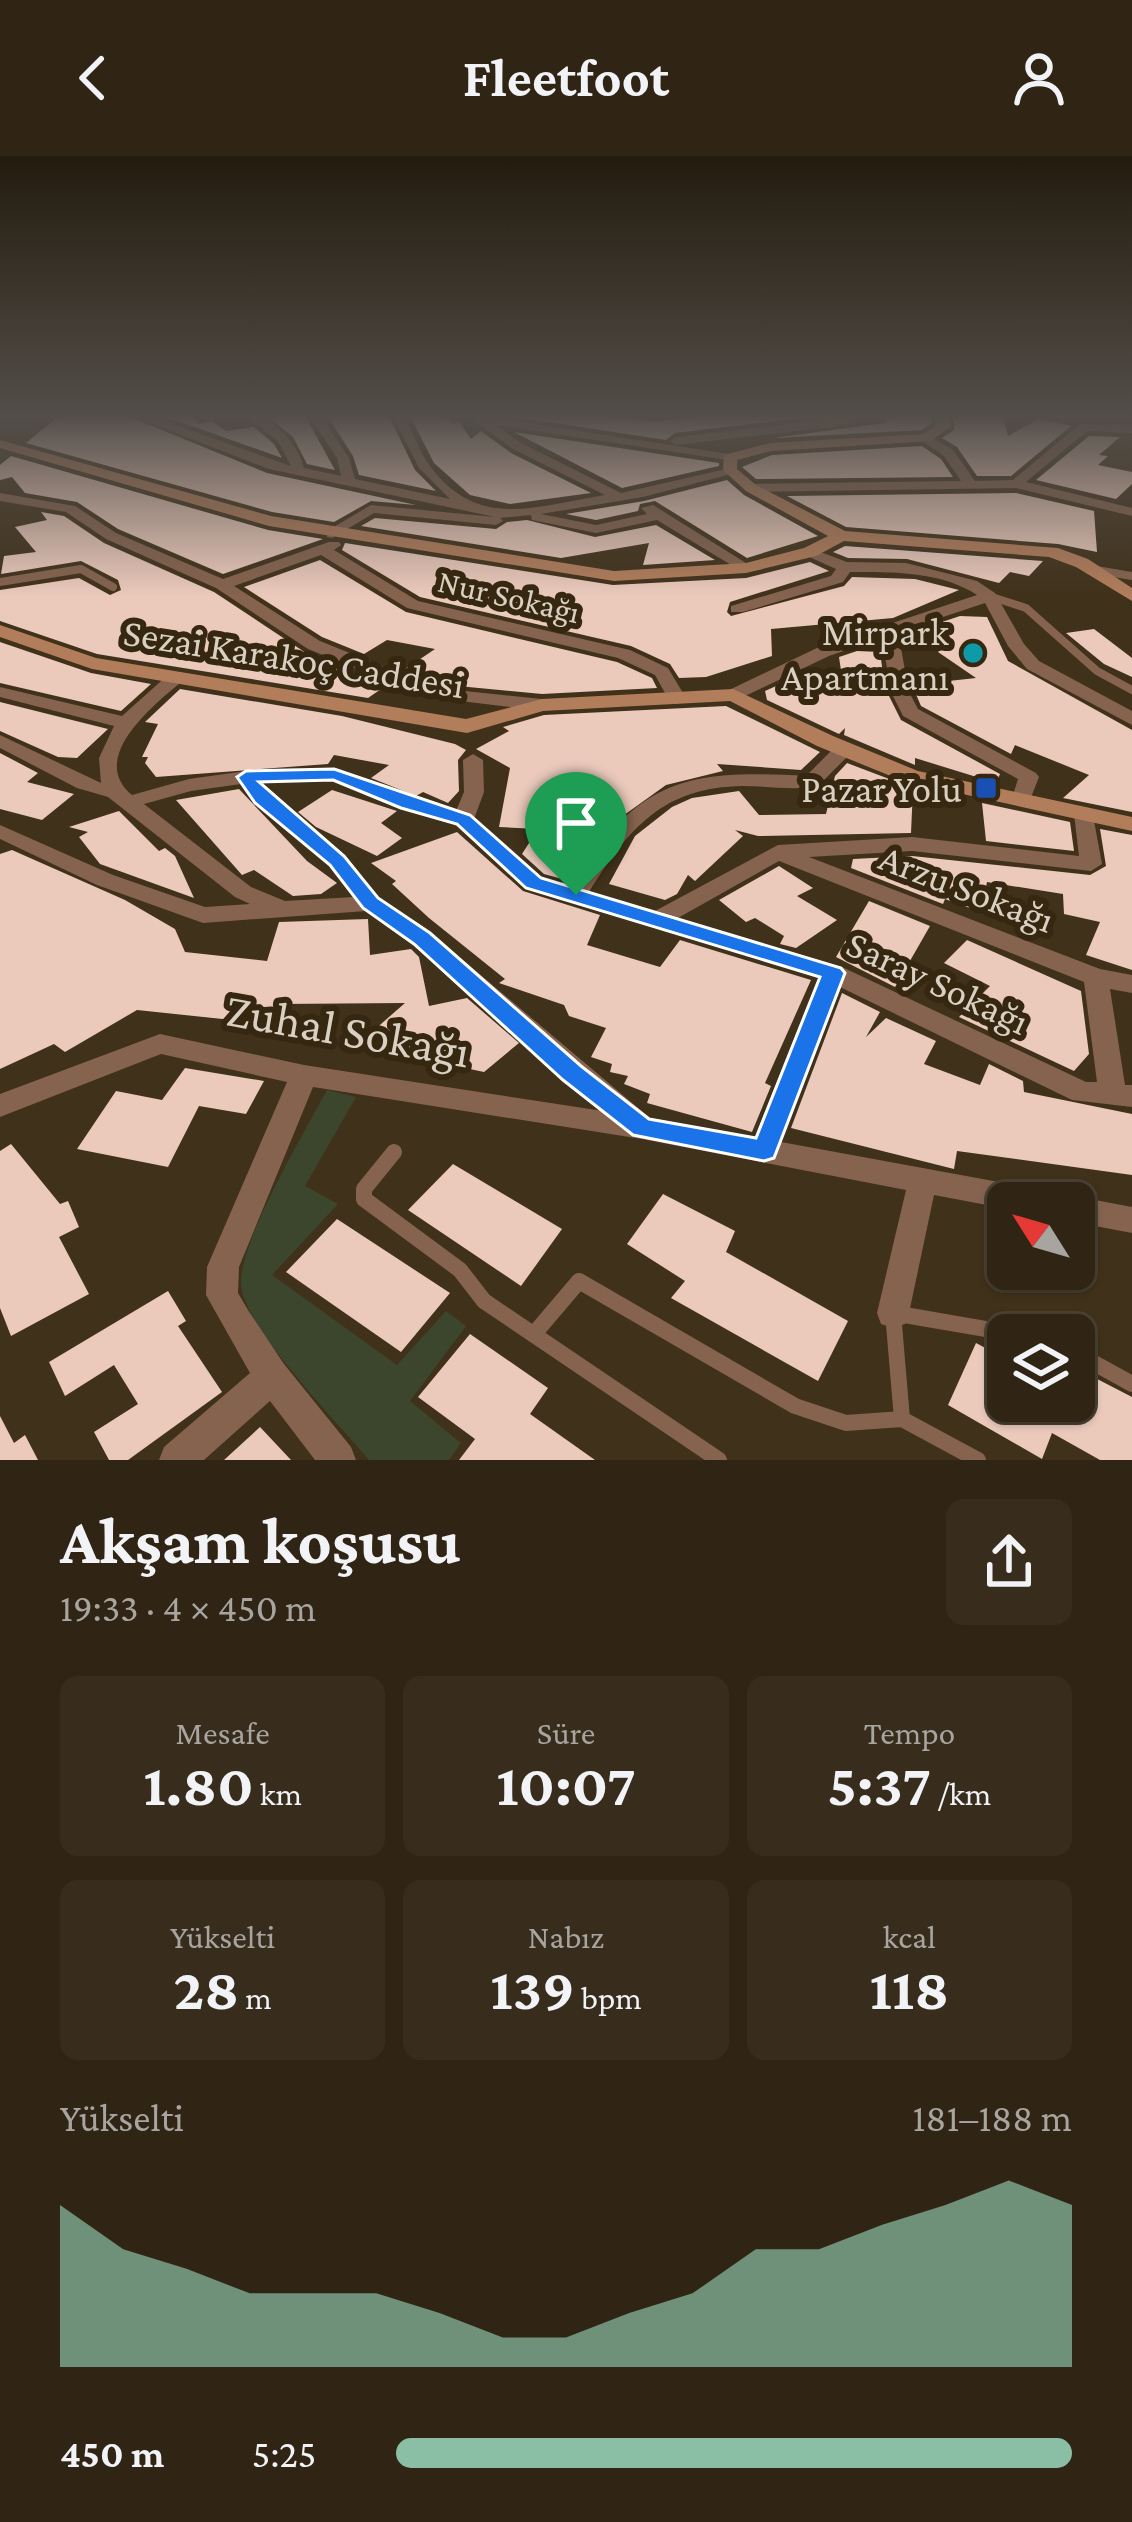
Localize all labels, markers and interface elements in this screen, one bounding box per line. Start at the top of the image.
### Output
icon: back [60,45,126,111]
icon: person [1006,45,1072,111]
text: Fleetfoot [463,48,669,108]
street label: Nur Sokağı [435,562,583,630]
street label: Sezai Karakoç Caddesi [120,610,467,707]
place label: Mirpark Apartmanı [781,610,949,699]
marker: Mirpark Apartmanı [960,640,986,666]
place label: Pazar Yolu [801,767,962,810]
pin [525,772,627,895]
marker: Pazar Yolu [973,775,999,801]
icon: arrive [543,790,609,856]
street label: Arzu Sokağı [873,835,1060,942]
street label: Saray Sokağı [840,921,1036,1044]
street label: Zuhal Sokağı [222,982,474,1078]
north arrow [987,1182,1095,1290]
map controls [987,1182,1095,1422]
button: layers [987,1314,1095,1422]
button: share [946,1499,1072,1625]
text: Akşam koşusu [60,1504,460,1577]
text: 19:33 · 4 × 450 m [60,1586,316,1629]
text: Mesafe [176,1714,270,1751]
text: Süre [537,1714,595,1751]
text: Tempo [864,1714,955,1751]
text: 1.80 [143,1751,254,1818]
text: 10:07 [496,1751,636,1818]
text: 5:37 [827,1751,931,1818]
text: km [254,1775,302,1812]
text: /km [931,1775,991,1812]
text: Yükselti [170,1918,275,1955]
text: Nabız [528,1918,604,1955]
text: kcal [883,1918,936,1955]
text: 28 [174,1955,239,2022]
text: 139 [490,1955,575,2022]
text: 118 [869,1955,949,2022]
text: m [239,1979,272,2016]
text: bpm [575,1979,642,2016]
text: Yükselti [60,2096,184,2139]
text: 181–188 m [912,2096,1072,2139]
text: 450 m [60,2432,164,2475]
text: 5:25 [252,2432,316,2475]

